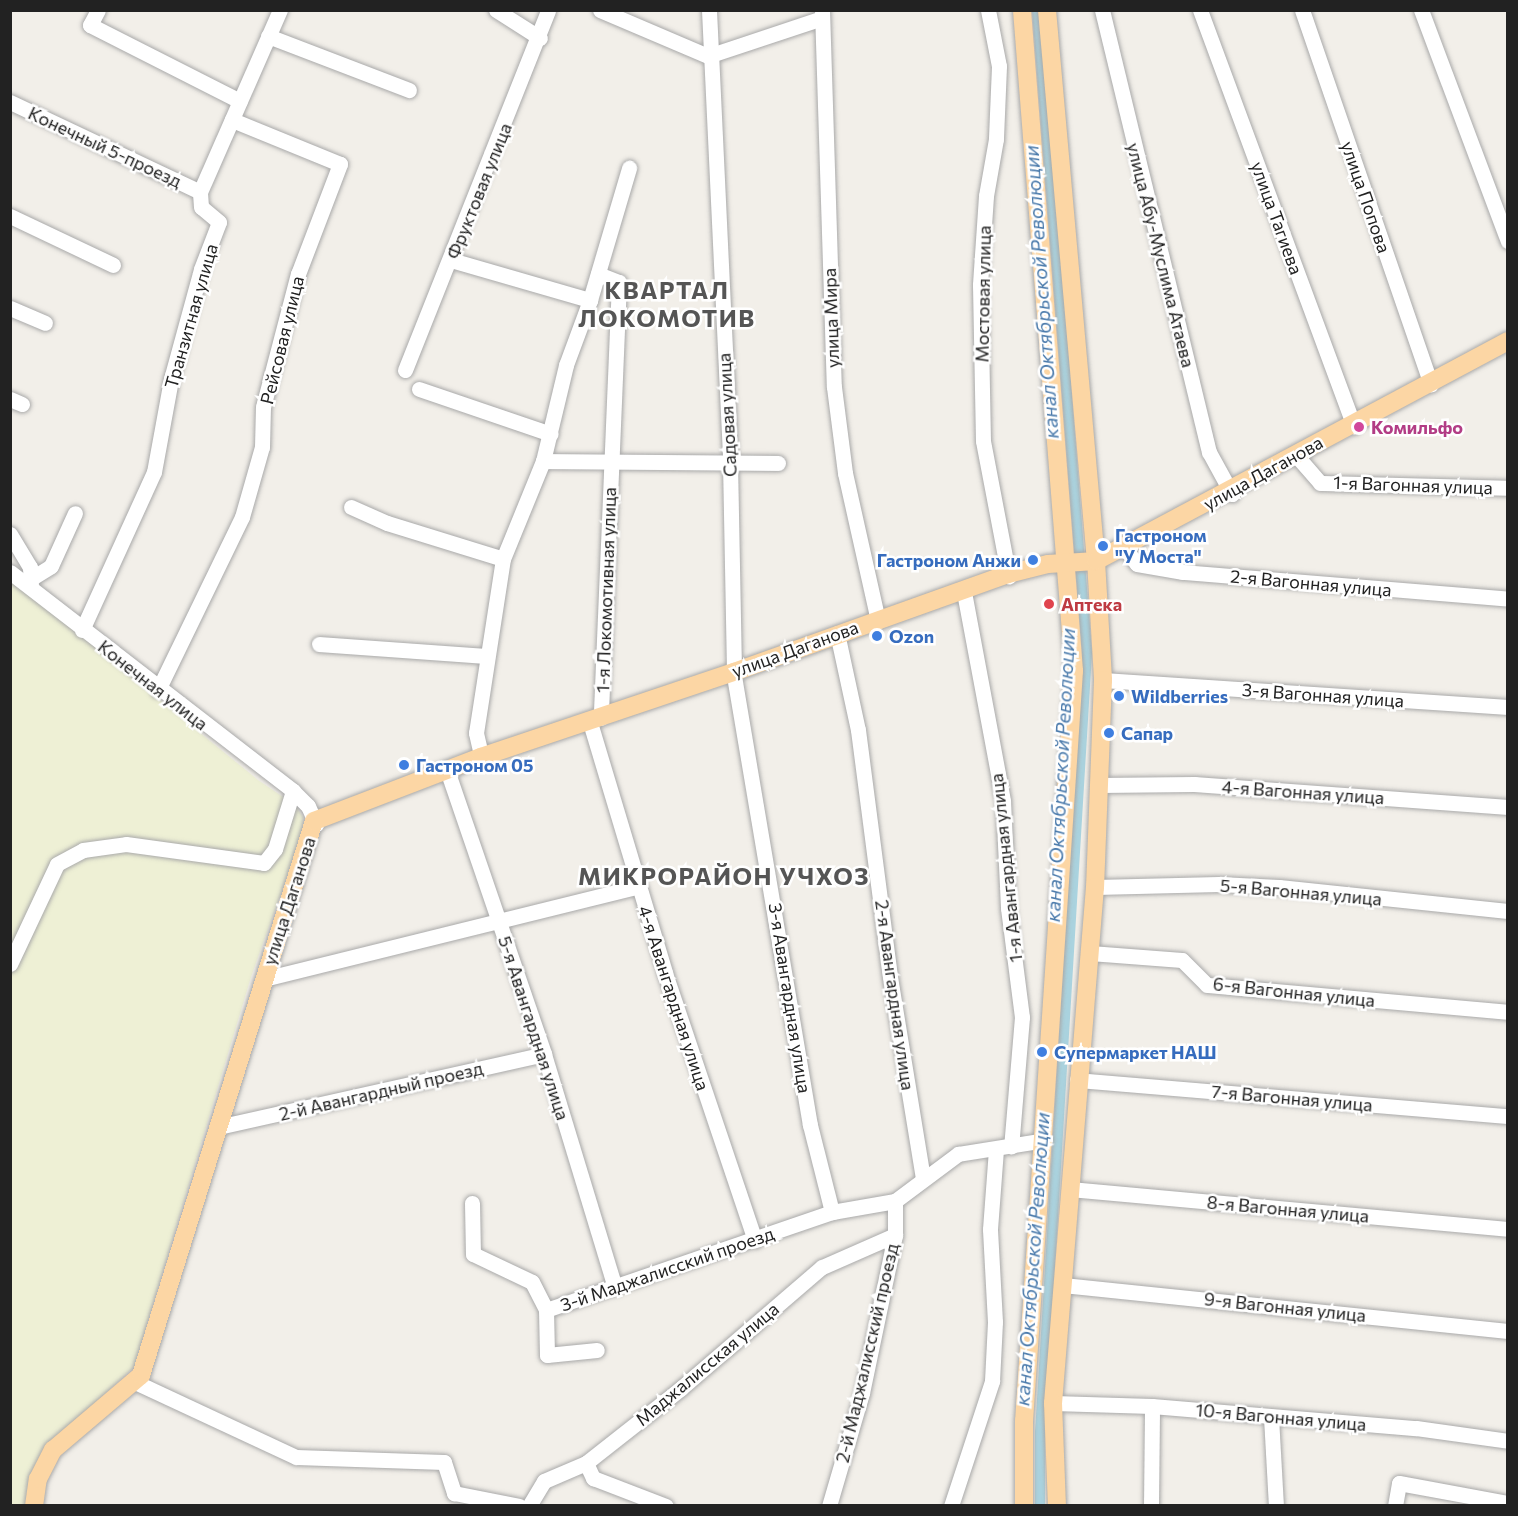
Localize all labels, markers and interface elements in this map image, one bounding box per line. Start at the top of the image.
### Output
street label: Конечный 5-проезд [25,102,185,192]
street label: Фруктовая улица [442,120,516,262]
street label: улица Попова [1337,138,1395,256]
street label: улица Абу-Муслима Атаева [1123,140,1199,370]
water label: канал Октябрьской Революции [1019,144,1063,440]
street label: улица Тагиева [1247,159,1307,277]
street label: Мостовая улица [971,225,995,363]
street label: Транзитная улица [160,241,222,391]
street label: улица Мира [818,268,844,368]
street label: Рейсовая улица [256,274,308,406]
district label: КВАРТАЛ ЛОКОМОТИВ [578,276,756,332]
street label: Садовая улица [713,353,741,477]
place label: Комильфо [1371,416,1463,438]
marker: Комильфо [1352,420,1366,434]
street label: улица Даганова [1200,431,1326,515]
street label: 1-я Вагонная улица [1333,471,1493,499]
street label: 1-я Локомотивная улица [592,487,620,693]
place label: Гастроном "У Моста" [1115,525,1207,568]
marker: Гастроном "У Моста" [1096,539,1110,553]
place label: Гастроном Анжи [877,549,1021,571]
marker: Гастроном Анжи [1026,553,1040,567]
street label: 2-я Вагонная улица [1229,565,1393,601]
place label: Аптека [1061,593,1122,615]
marker: Аптека [1042,597,1056,611]
street label: улица Даганова [729,616,861,682]
place label: Ozon [889,625,934,647]
water label: канал Октябрьской Революции [1040,627,1080,923]
marker: Ozon [870,629,884,643]
street label: Конечная улица [94,635,212,735]
street label: 3-я Вагонная улица [1241,679,1405,711]
place label: Wildberries [1131,685,1228,707]
marker: Wildberries [1112,689,1126,703]
place label: Сапар [1121,722,1173,744]
marker: Сапар [1102,726,1116,740]
place label: Гастроном 05 [416,754,534,776]
marker: Гастроном 05 [397,758,411,772]
street label: 1-я Авангардная улица [985,773,1027,963]
street label: 4-я Вагонная улица [1221,776,1385,808]
street label: улица Даганова [258,834,320,968]
district label: МИКРОРАЙОН УЧХОЗ [578,862,870,890]
street label: 5-я Вагонная улица [1219,874,1383,910]
street label: 2-я Авангардная улица [871,898,919,1092]
street label: 3-я Авангардная улица [764,901,816,1095]
street label: 4-я Авангардная улица [634,903,714,1093]
street label: 5-я Авангардная улица [494,933,574,1123]
street label: 6-я Вагонная улица [1212,973,1376,1011]
place label: Супермаркет НАШ [1054,1041,1217,1063]
marker: Супермаркет НАШ [1035,1045,1049,1059]
street label: 2-й Авангардный проезд [277,1057,485,1125]
street label: 7-я Вагонная улица [1211,1080,1373,1116]
water label: канал Октябрьской Революции [1010,1111,1054,1407]
street label: 8-я Вагонная улица [1206,1191,1370,1227]
street label: 3-й Маджалисский проезд [557,1222,777,1316]
street label: 2-й Маджалисский проезд [831,1241,903,1465]
street label: 9-я Вагонная улица [1203,1288,1367,1326]
street label: Маджалисская улица [631,1298,783,1430]
street label: 10-я Вагонная улица [1195,1399,1367,1435]

